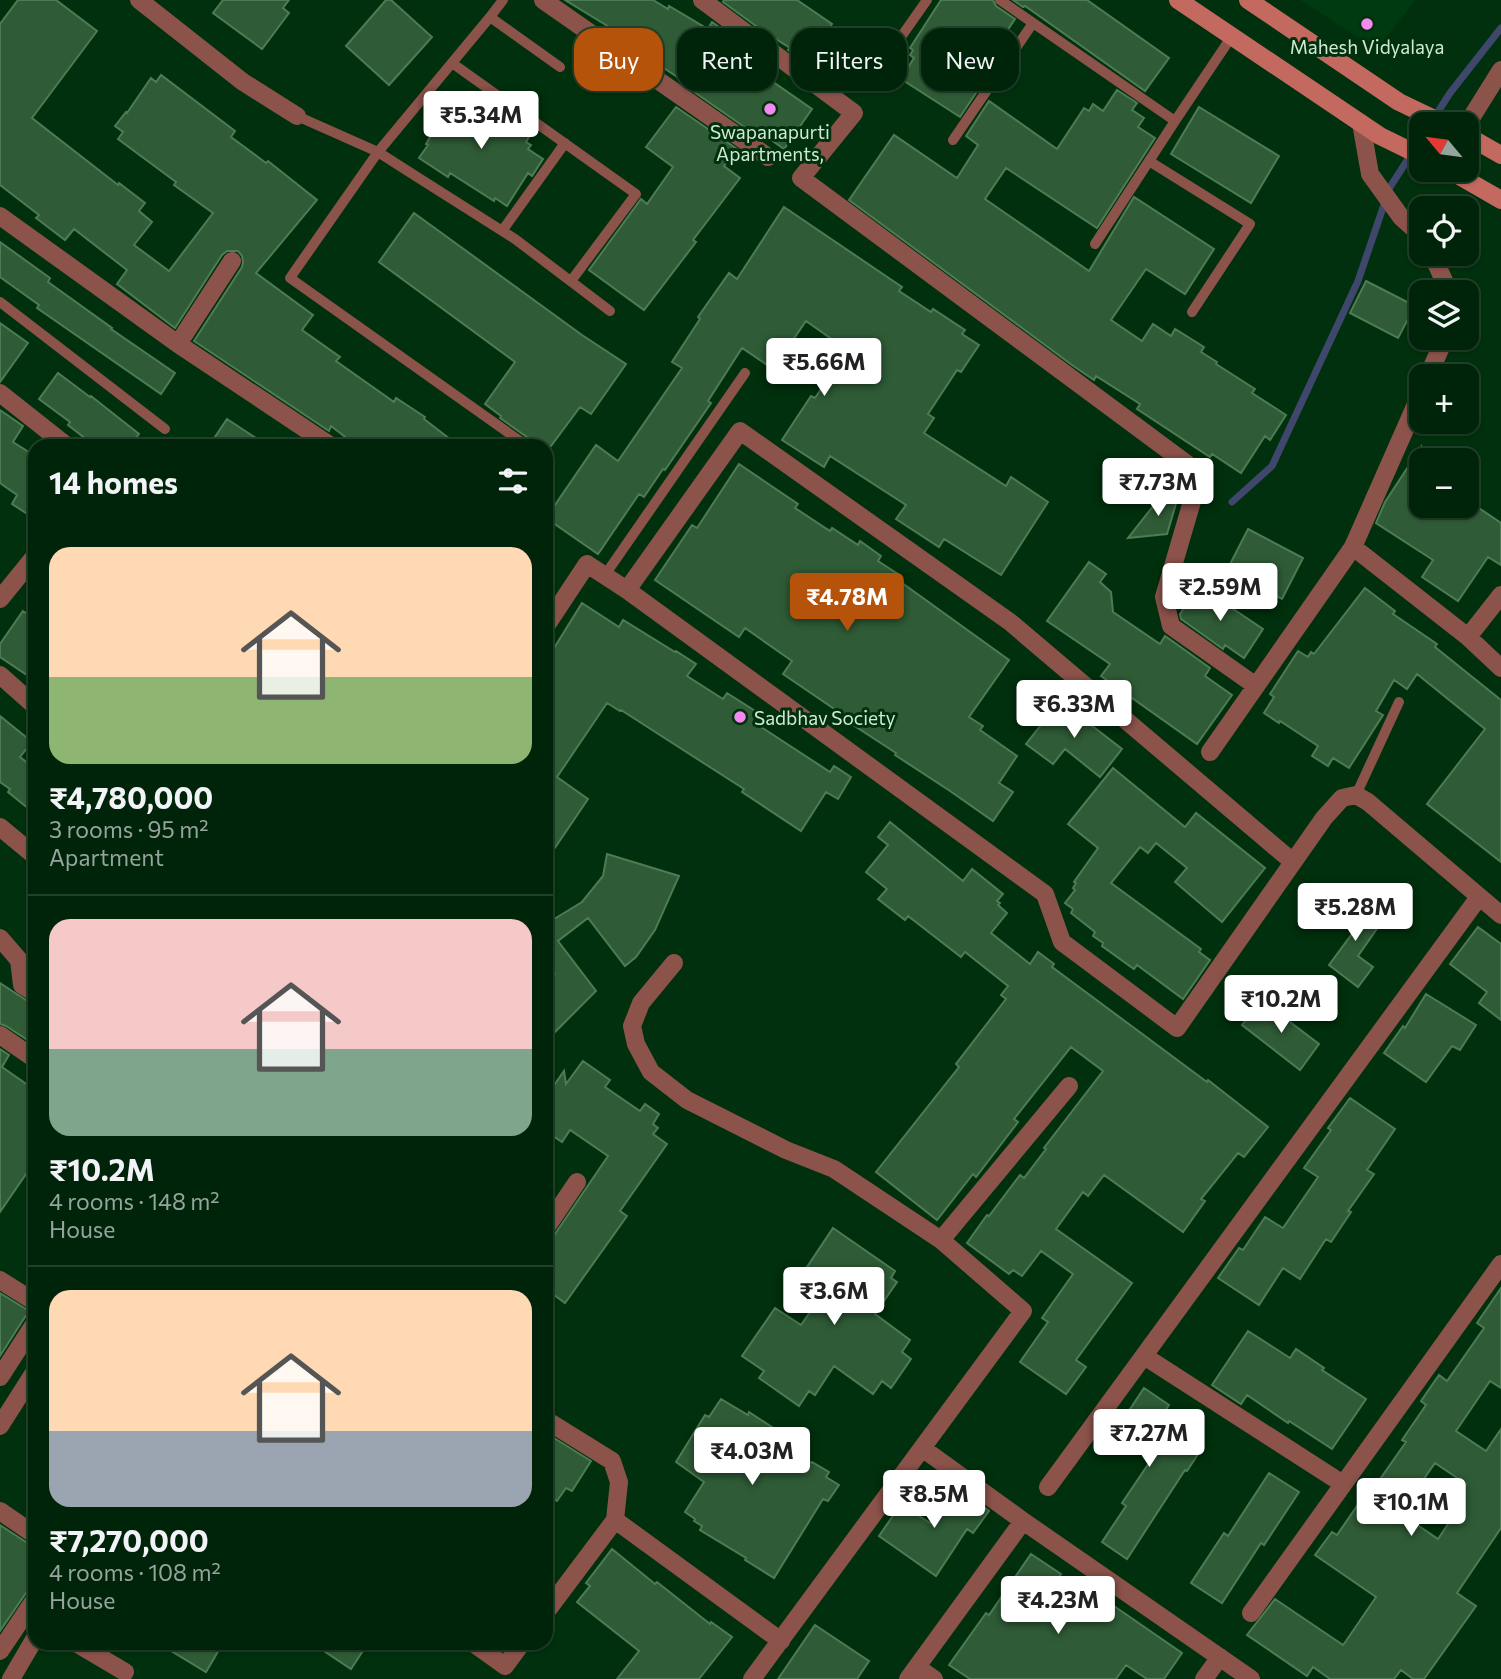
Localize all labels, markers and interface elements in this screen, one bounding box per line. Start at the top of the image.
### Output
marker: Mahesh Vidyalaya [1359,16,1375,32]
chip: Buy [574,28,663,91]
chip: Rent [677,28,777,91]
chip: Filters [791,28,907,91]
chip: New [921,28,1019,91]
place label: Mahesh Vidyalaya [1290,35,1444,58]
pin: ₹5.34M [424,92,538,151]
text: ₹5.34M [440,100,522,128]
marker: Swapanapurti Apartments, [762,101,778,117]
north arrow [1409,112,1479,182]
map controls [1409,112,1479,518]
place label: Swapanapurti Apartments, [710,120,830,165]
button: locate [1409,196,1479,266]
button: layers [1409,280,1479,350]
pin: ₹5.66M [767,338,881,398]
text: ₹5.66M [782,347,866,375]
button: + [1409,364,1479,434]
button: − [1409,448,1479,518]
pin: ₹7.73M [1101,458,1215,518]
icon: filters [494,462,532,500]
text: 14 homes [49,463,178,500]
text: ₹7.73M [1118,467,1198,495]
pin: ₹2.59M [1163,564,1277,623]
text: ₹2.59M [1178,572,1262,600]
pin: ₹4.78M [790,574,904,633]
text: ₹4.78M [806,582,888,610]
icon: home [228,592,354,718]
pin: ₹6.33M [1017,680,1131,740]
text: ₹6.33M [1033,689,1116,717]
place label: Sadbhav Society [754,706,896,729]
marker: Sadbhav Society [732,709,748,725]
text: ₹4,780,000 [49,778,213,815]
text: 3 rooms · 95 m² [49,815,208,843]
text: Apartment [49,843,164,871]
pin: ₹5.28M [1298,884,1412,943]
text: ₹5.28M [1314,892,1396,920]
icon: home [228,964,354,1090]
pin: ₹10.2M [1224,976,1338,1035]
text: ₹10.2M [1241,984,1321,1012]
text: ₹10.2M [49,1150,155,1187]
text: 4 rooms · 148 m² [49,1187,220,1215]
text: House [49,1215,115,1243]
pin: ₹3.6M [785,1268,883,1327]
text: ₹3.6M [799,1276,869,1304]
icon: home [228,1335,354,1461]
pin: ₹7.27M [1092,1410,1206,1469]
text: ₹7.27M [1110,1418,1188,1446]
pin: ₹4.03M [695,1428,809,1487]
text: ₹4.03M [710,1436,794,1464]
pin: ₹8.5M [885,1470,983,1530]
pin: ₹10.1M [1354,1478,1468,1538]
text: ₹8.5M [899,1479,969,1507]
text: ₹10.1M [1373,1487,1449,1515]
text: ₹7,270,000 [49,1521,209,1558]
text: 4 rooms · 108 m² [49,1558,221,1586]
pin: ₹4.23M [1001,1576,1115,1636]
text: ₹4.23M [1017,1585,1099,1613]
text: House [49,1586,115,1614]

